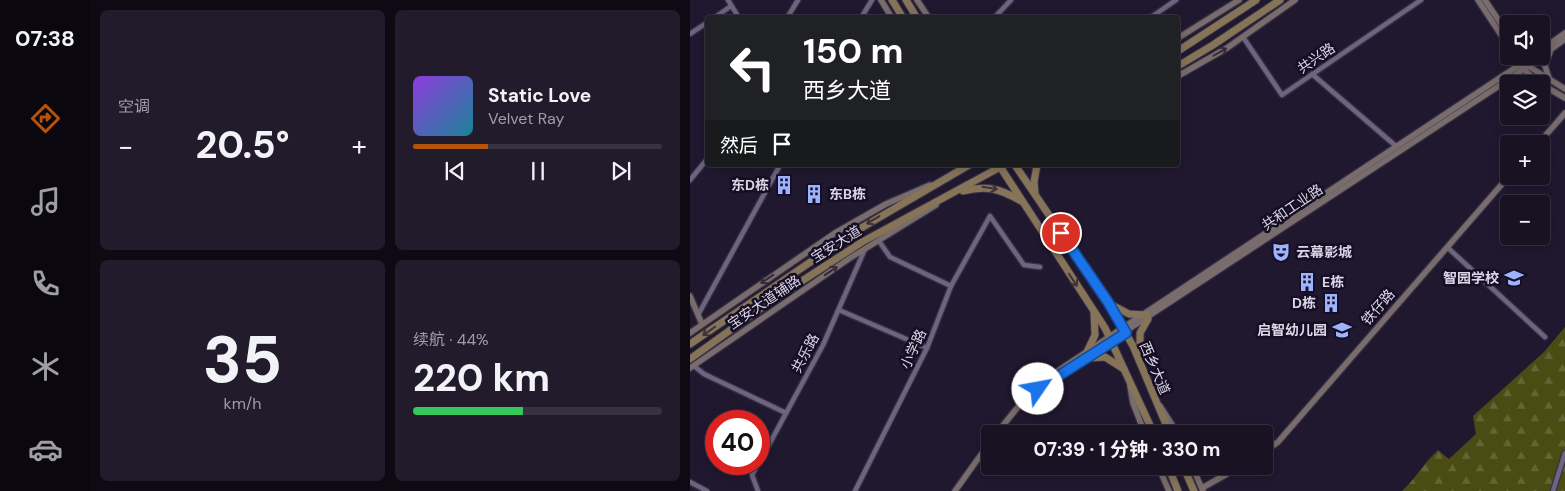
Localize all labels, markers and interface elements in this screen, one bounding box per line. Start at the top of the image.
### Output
map controls [1500,15,1550,245]
button: sound [1500,15,1550,65]
text: 07:38 [15,24,75,53]
text: 150 m [803,28,903,74]
icon: left [720,35,785,100]
street label: 共兴路 [1294,39,1338,77]
one-way arrow [1212,47,1227,57]
button: layers [1500,75,1550,125]
text: 西乡大道 [803,76,891,105]
text: Static Love [488,83,591,108]
text: 空调 [118,96,150,117]
icon: directions [28,101,63,136]
text: Velvet Ray [488,108,564,129]
text: 20.5° [195,120,290,170]
text: − [118,128,133,165]
text: + [352,128,367,165]
icon: arrive [768,130,796,158]
text: 然后 [720,133,758,158]
button: + [1500,135,1550,185]
icon: previous [441,157,469,185]
icon: pause [524,157,552,185]
icon: next [607,157,635,185]
building icon: 东D栋 [773,174,795,196]
place label: 东D栋 [731,176,769,194]
street label: 共和工业路 [1258,180,1326,234]
building icon: 东B栋 [803,183,825,205]
one-way arrow [981,183,997,193]
icon: music [28,184,63,219]
place label: 东B栋 [829,185,866,203]
button: − [1500,195,1550,245]
pin [1040,212,1082,254]
one-way arrow [867,216,881,226]
icon: arrive [1047,219,1075,247]
street label: 宝安大道 [807,222,865,266]
theatre icon: 云幕影城 [1270,241,1292,263]
place label: 云幕影城 [1296,243,1352,261]
icon: phone [28,266,63,301]
one-way arrow [824,266,838,276]
school or university icon: 智园学校 [1503,267,1525,289]
place label: 智园学校 [1443,269,1499,287]
street label: 宝安大道辅路 [724,271,804,333]
building icon: E栋 [1296,271,1318,293]
one-way arrow [1068,272,1078,286]
place label: E栋 [1322,273,1344,291]
one-way arrow [760,274,774,285]
street label: 铁仔路 [1357,285,1399,329]
building icon: D栋 [1320,292,1342,314]
place label: D栋 [1292,294,1316,312]
text: 35 [203,318,282,402]
school or university icon: 启智幼儿园 [1331,319,1353,341]
place label: 启智幼儿园 [1257,321,1327,339]
one-way arrow [703,326,717,336]
street label: 小学路 [896,326,930,372]
text: 续航 · 44% [413,329,489,350]
street label: 共乐路 [787,330,823,376]
street label: 西乡大道 [1136,339,1174,397]
icon: climate [28,349,63,384]
text: 220 km [413,353,550,403]
position arrow [1011,362,1063,414]
text: km/h [224,393,261,414]
speed limit sign: 40 [705,410,770,475]
icon: car [28,432,63,467]
text: 07:39 · 1 分钟 · 330 m [1034,437,1220,462]

